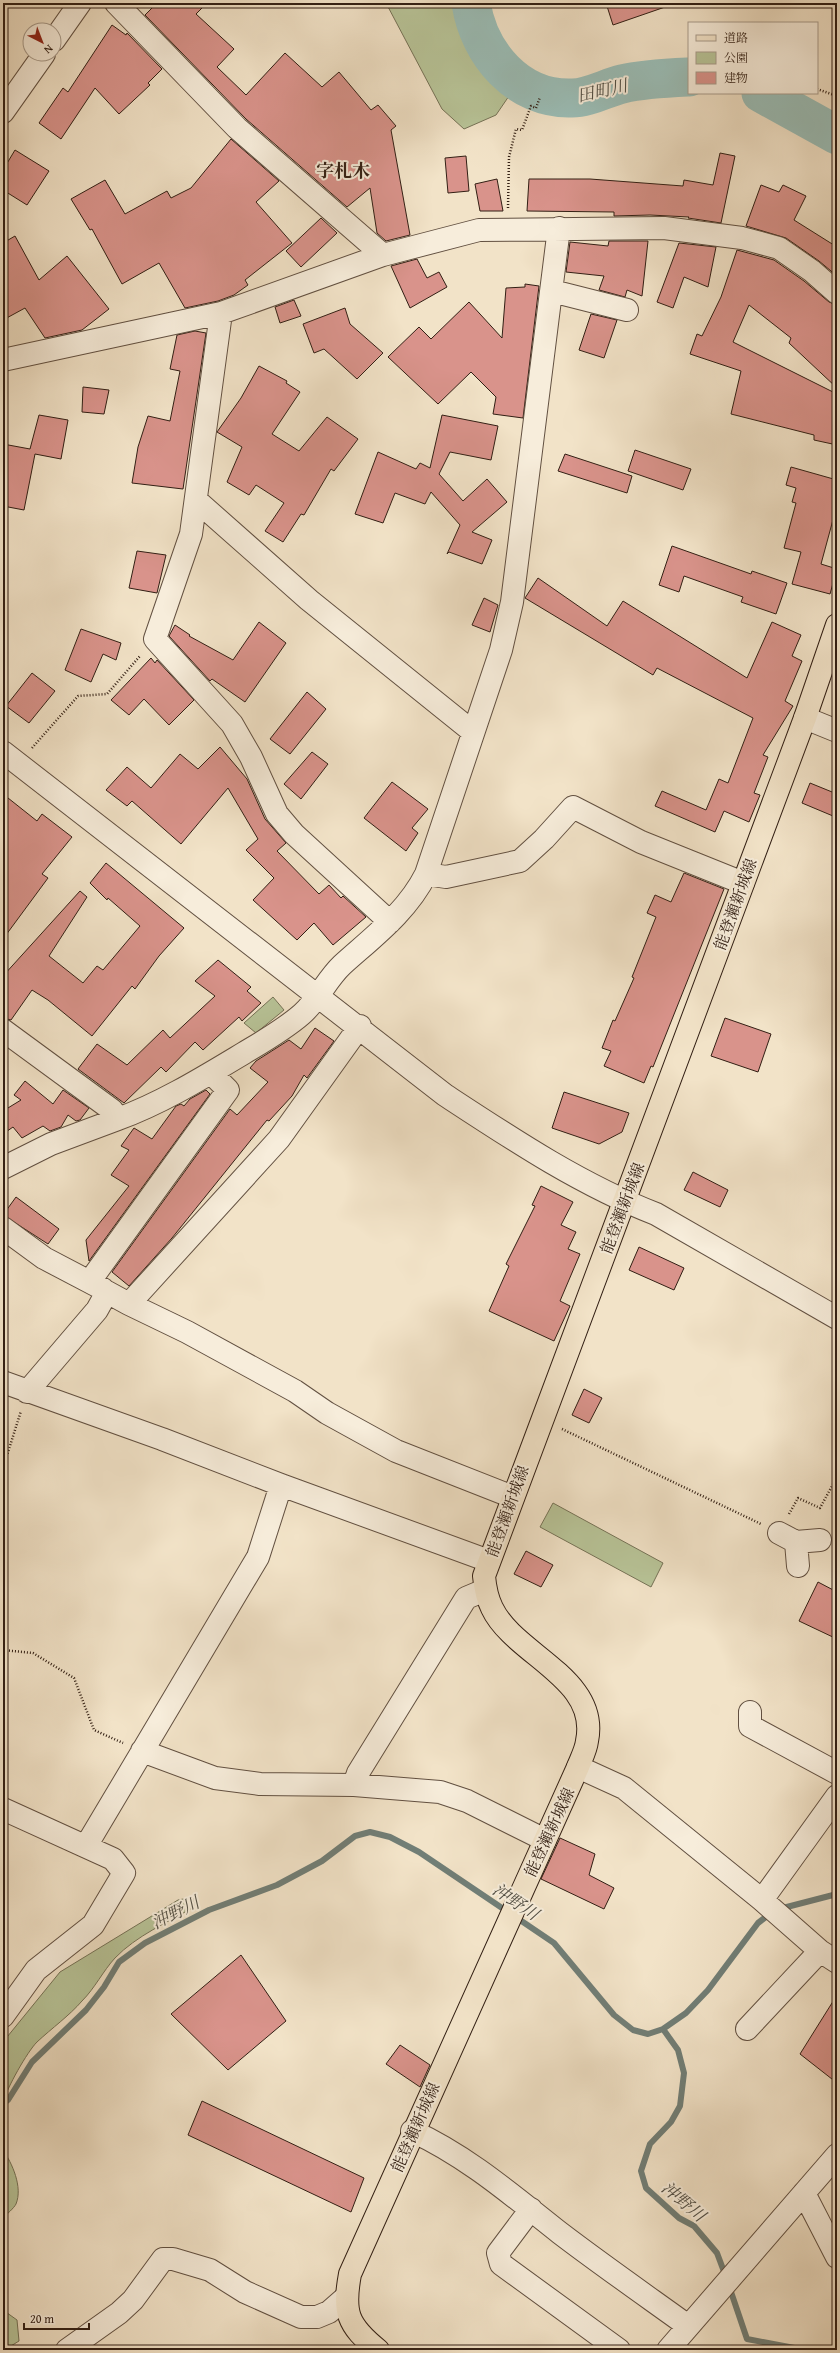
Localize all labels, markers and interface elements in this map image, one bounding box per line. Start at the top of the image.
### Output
north arrow [22,22,62,62]
legend [688,22,818,94]
text: 道路 [724,29,748,46]
text: N [40,41,57,58]
text: 公園 [724,49,748,66]
text: 建物 [724,69,748,86]
water label: 田町川 [574,72,632,108]
district label: 字札木 [316,157,370,184]
street label: 能登瀬新城線 [707,855,763,953]
street label: 能登瀬新城線 [594,1159,650,1257]
street label: 能登瀬新城線 [479,1462,535,1560]
street label: 能登瀬新城線 [518,1783,580,1881]
water label: 沖野川 [488,1876,546,1927]
water label: 沖野川 [147,1888,205,1935]
street label: 能登瀬新城線 [385,2078,445,2176]
water label: 沖野川 [656,2175,713,2228]
scale bar [24,2305,89,2331]
text: 20 m [30,2310,54,2327]

